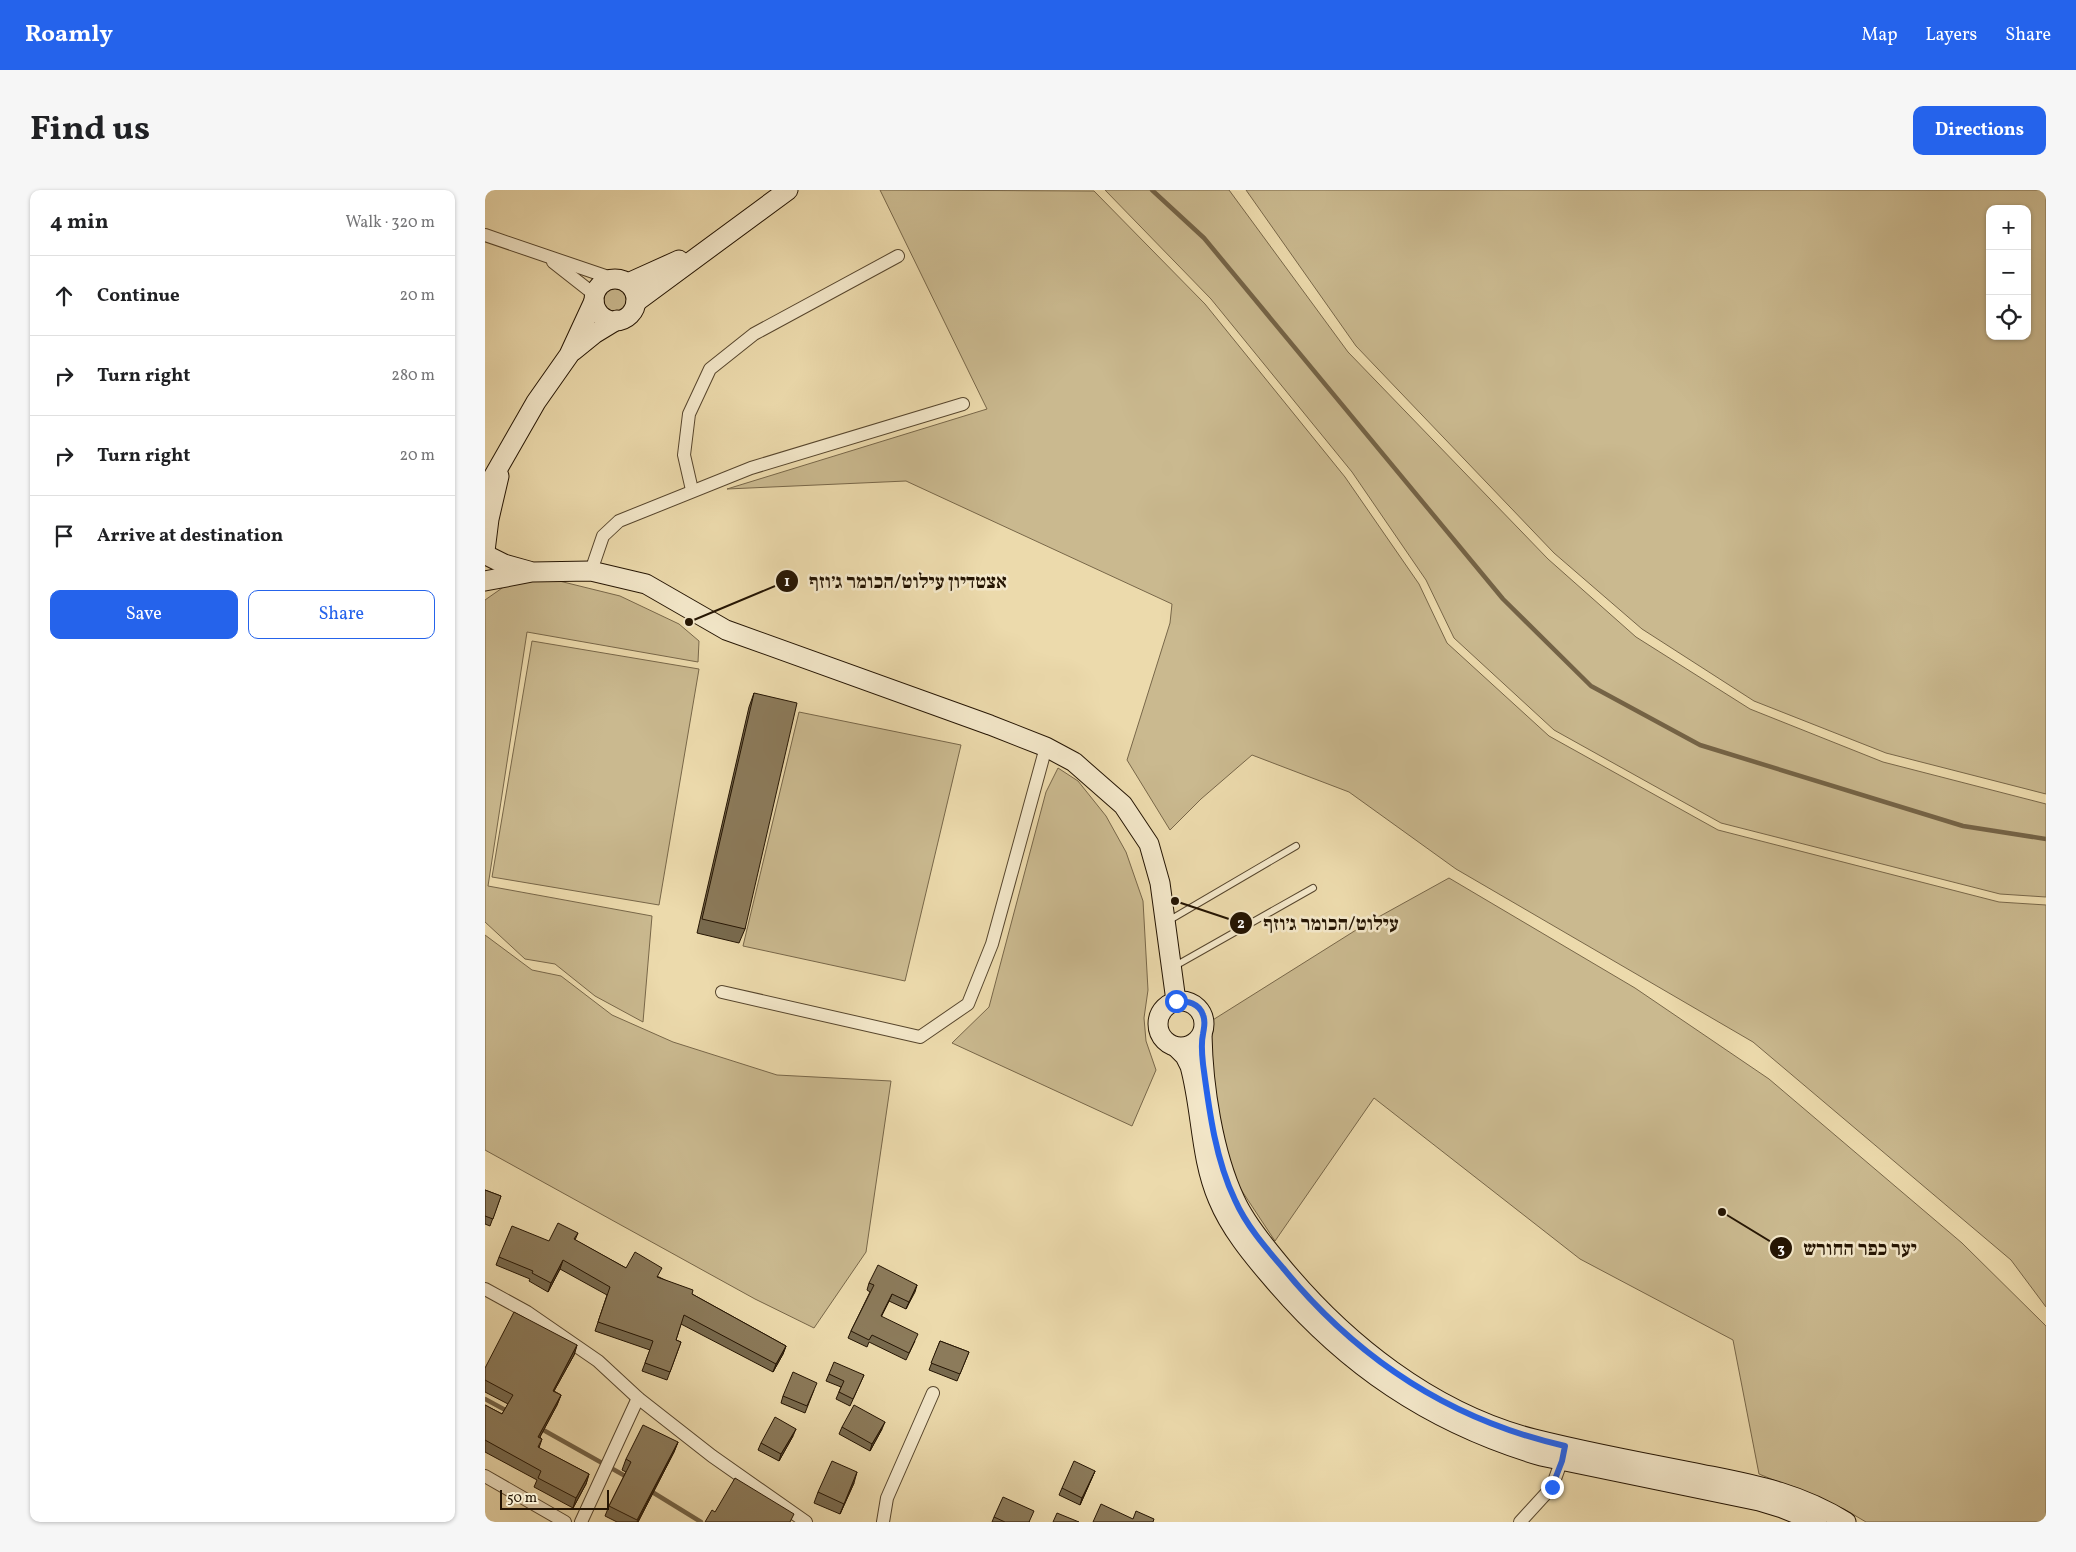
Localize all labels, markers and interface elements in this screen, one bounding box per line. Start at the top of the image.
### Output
text: Roamly [25,18,113,52]
text: Map [1861,23,1897,48]
text: Layers [1925,23,1977,48]
text: Share [2005,23,2051,48]
text: Find us [30,106,150,154]
button: Directions [1913,106,2046,155]
map controls [1986,205,2031,340]
button: + [1986,205,2031,250]
text: 4 min [50,208,109,237]
text: Walk · 320 m [345,212,435,234]
button: − [1986,250,2031,295]
icon: ahead [50,282,78,310]
text: Continue [97,283,180,309]
text: 20 m [400,285,435,307]
button: locate [1986,295,2031,340]
icon: right [50,362,78,390]
text: Turn right [97,363,190,389]
text: 280 m [391,365,435,387]
icon: right [50,442,78,470]
text: Turn right [97,443,190,469]
text: 20 m [400,445,435,467]
icon: arrive [50,522,78,550]
text: Arrive at destination [97,523,283,549]
callout: אצטדיון עילוט/הכומר ג׳וזף [774,563,1017,598]
text: אצטדיון עילוט/הכומר ג׳וזף [809,569,1007,597]
text: 1 [784,572,790,593]
button: Save [50,590,238,639]
button: Share [248,590,435,639]
callout: עילוט/הכומר ג׳וזף [1229,905,1409,940]
text: עילוט/הכומר ג׳וזף [1263,911,1399,939]
text: 2 [1237,914,1245,935]
route start [1165,990,1188,1013]
callout: יער כפר החורש [1769,1231,1927,1266]
text: יער כפר החורש [1803,1236,1917,1264]
text: 3 [1777,1239,1785,1260]
route end [1541,1476,1564,1499]
scale bar [500,1487,609,1510]
text: 50 m [507,1489,537,1508]

